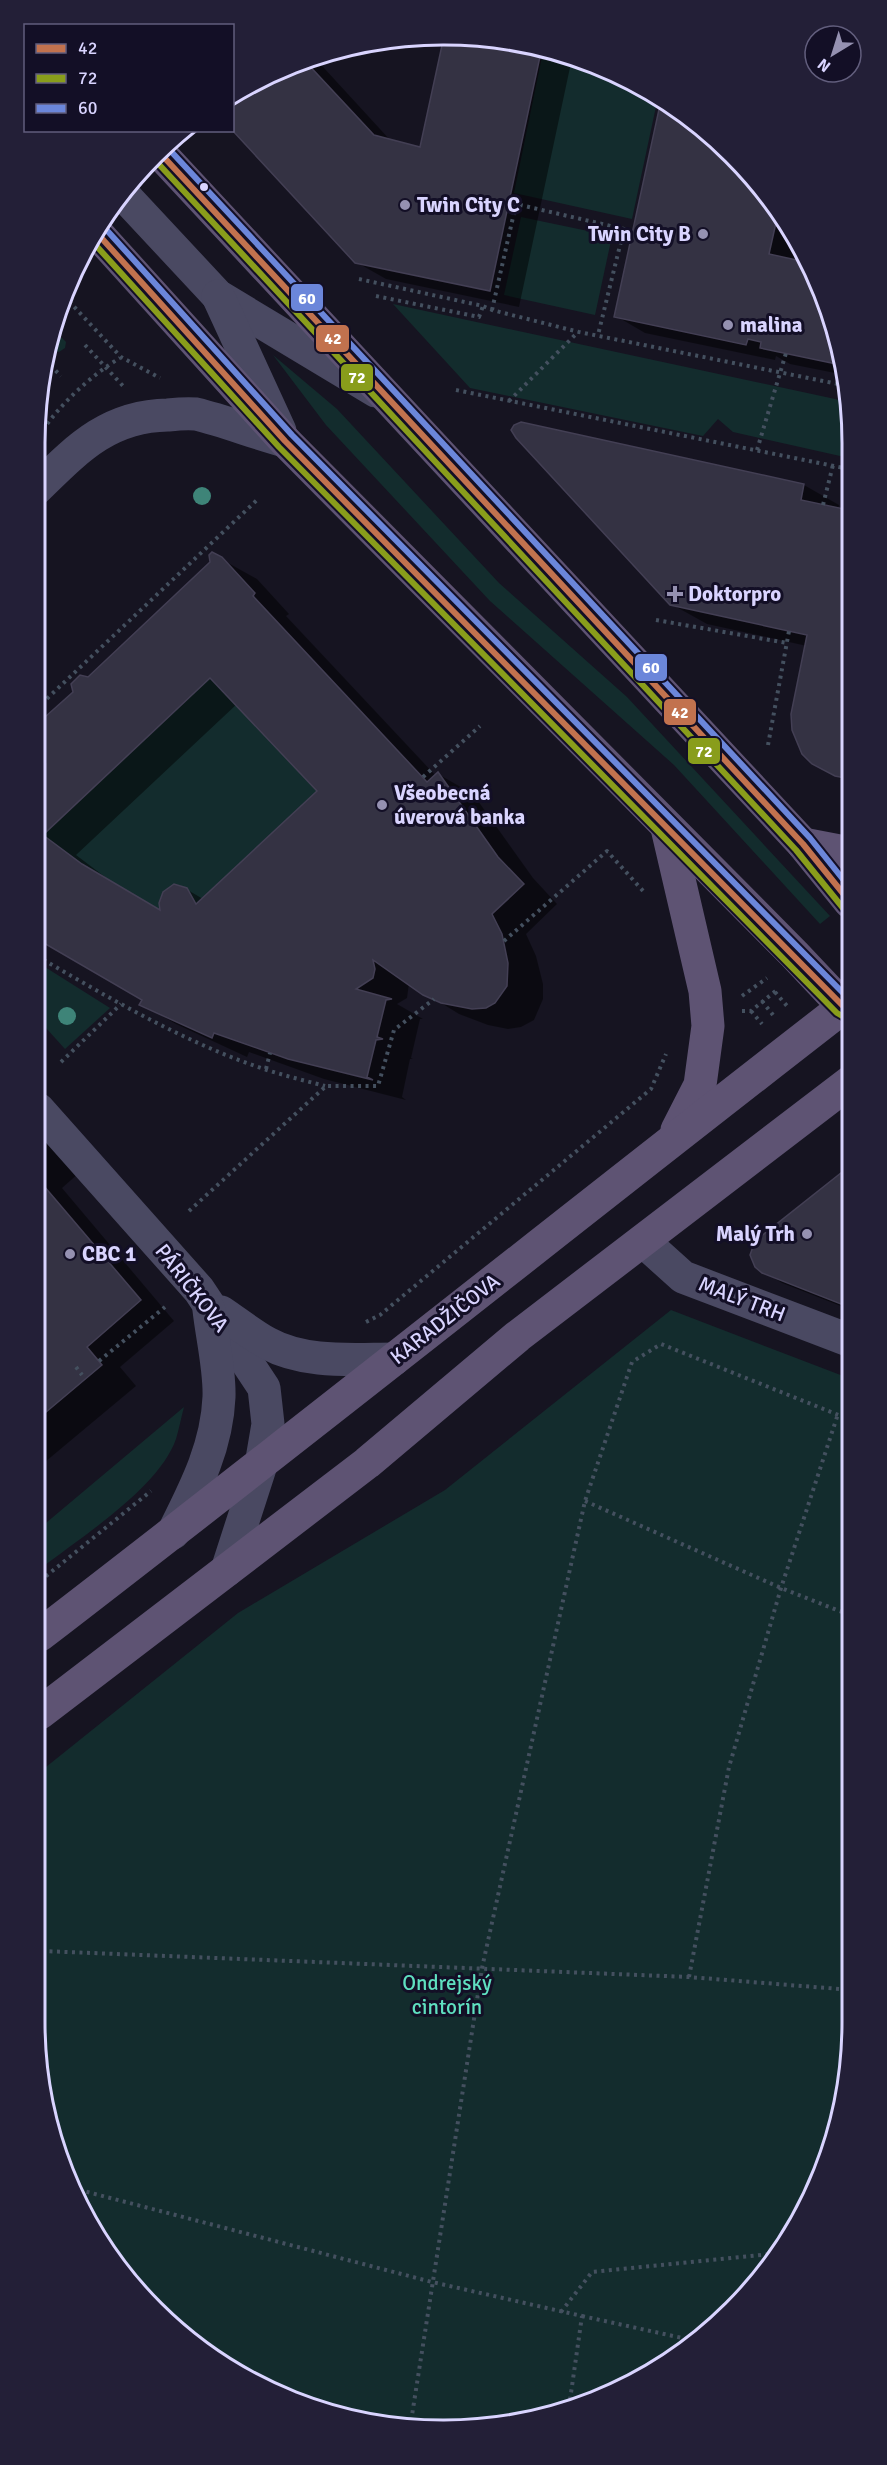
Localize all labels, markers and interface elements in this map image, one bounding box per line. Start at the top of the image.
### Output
legend [24,24,234,132]
north arrow [803,24,863,84]
text: 42 [78,37,97,59]
text: N [814,54,835,76]
text: 72 [78,67,97,89]
text: 60 [78,97,97,119]
unlabelled marker [198,181,210,193]
place label: Twin City C [417,192,520,218]
marker: Twin City C [398,198,412,212]
place label: Twin City B [588,221,691,247]
marker: Twin City B [696,227,710,241]
line badge: 60 [290,283,324,312]
text: 60 [298,289,316,309]
place label: malina [740,312,803,338]
marker: malina [721,318,735,332]
line badge: 42 [315,324,350,353]
text: 42 [324,329,342,349]
line badge: 72 [340,363,374,392]
text: 72 [348,368,366,388]
place label: Doktorpro [688,581,781,607]
marker: Doktorpro [666,585,684,603]
line badge: 60 [634,653,668,682]
text: 60 [642,658,660,678]
line badge: 42 [663,698,697,726]
text: 42 [671,703,689,723]
line badge: 72 [687,737,721,765]
text: 72 [695,742,713,762]
place label: Všeobecná úverová banka [394,780,526,830]
marker: Všeobecná úverová banka [375,798,389,812]
place label: Malý Trh [716,1221,795,1247]
marker: Malý Trh [800,1227,814,1241]
street label: PÁRIČKOVA [150,1239,235,1337]
place label: CBC 1 [82,1241,136,1267]
marker: CBC 1 [63,1247,77,1261]
street label: KARADŽIČOVA [385,1268,505,1370]
street label: MALÝ TRH [695,1271,789,1327]
park label: Ondrejský cintorín [402,1970,492,2020]

